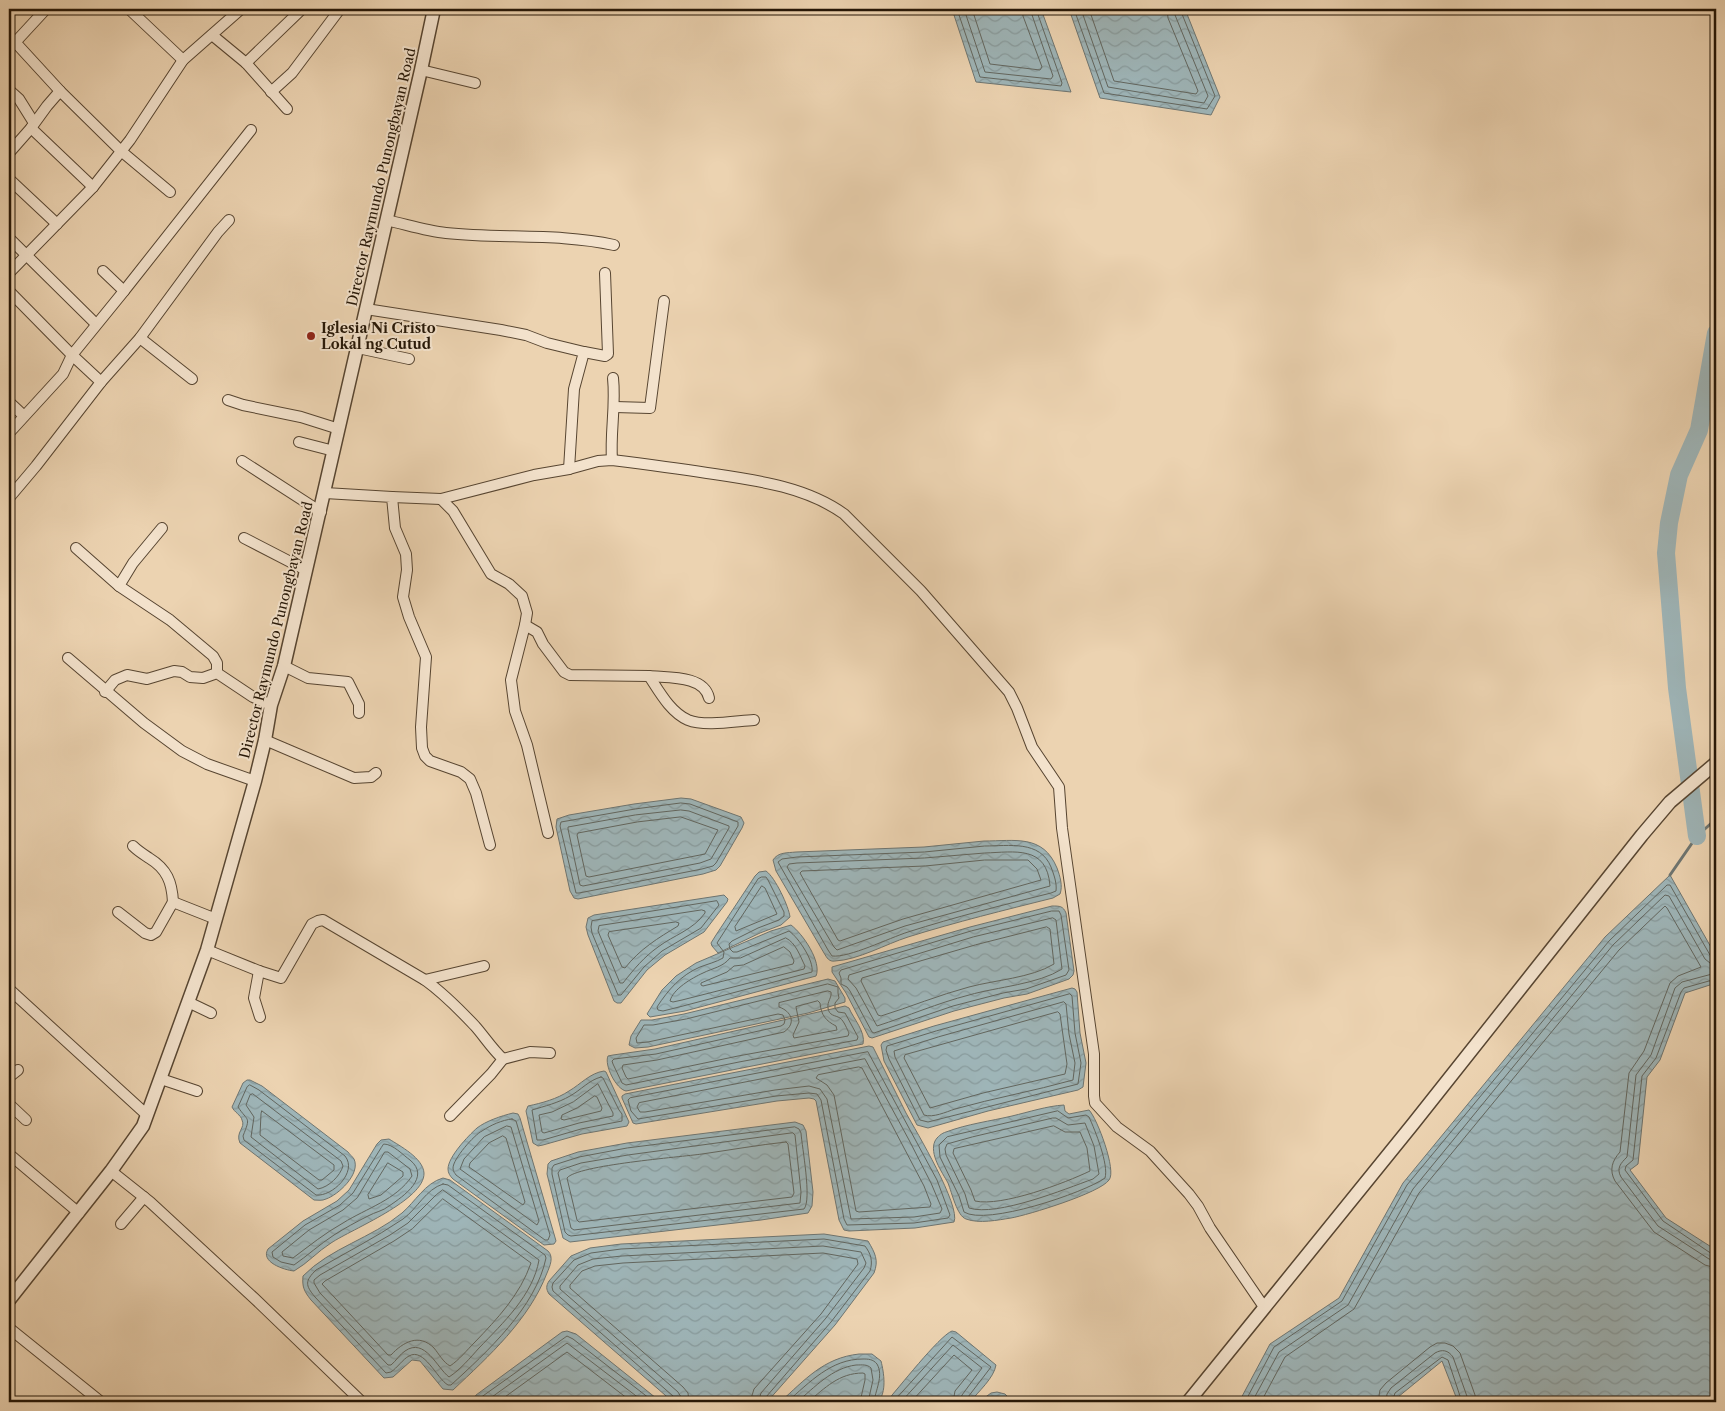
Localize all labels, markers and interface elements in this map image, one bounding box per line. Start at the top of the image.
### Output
street label: Director Raymundo Punongbayan Road [342,46,420,308]
place label: Iglesia Ni Cristo Lokal ng Cutud [321,319,436,353]
marker: Iglesia Ni Cristo Lokal ng Cutud [305,330,317,342]
street label: Director Raymundo Punongbayan Road [235,499,317,760]

